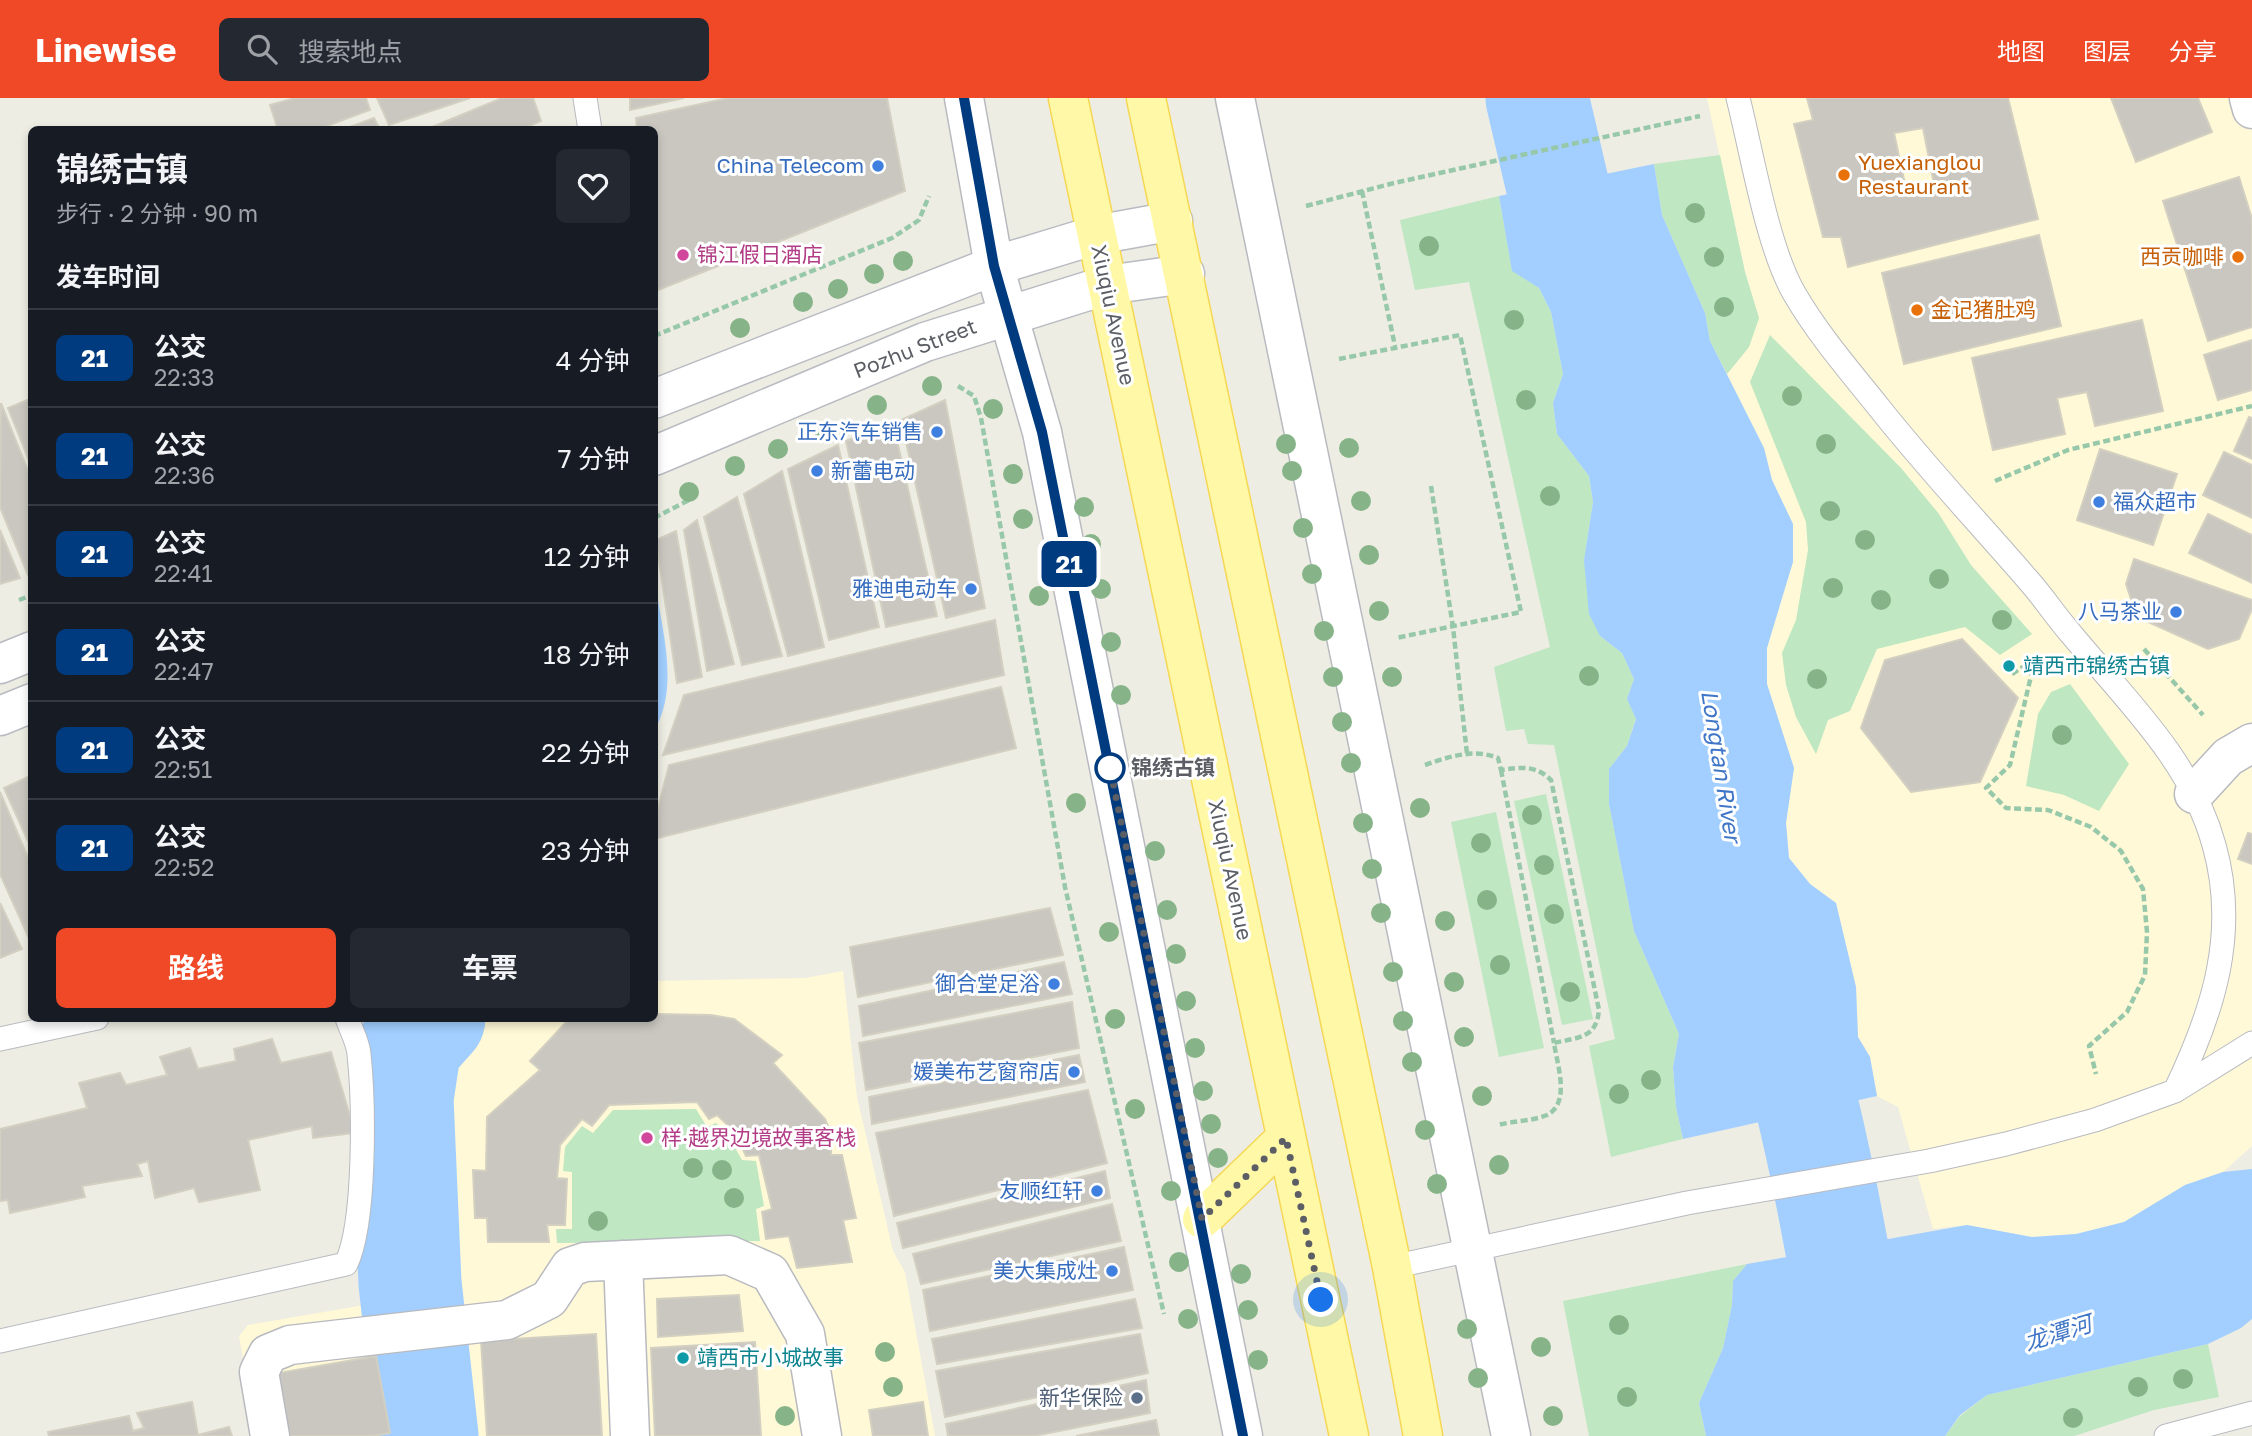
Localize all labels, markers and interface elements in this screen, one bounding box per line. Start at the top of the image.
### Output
search box [219,18,709,81]
text: Linewise [35,30,177,69]
icon: search [243,30,281,68]
text: 搜索地点 [299,36,403,67]
text: 地图 [1997,36,2045,65]
text: 图层 [2083,36,2131,65]
text: 分享 [2169,36,2217,65]
text: 锦绣古镇 [56,149,188,188]
button: heart [556,149,630,223]
place label: Yuexianglou Restaurant [1858,149,1981,199]
place label: China Telecom [717,152,864,178]
marker: China Telecom [870,158,886,174]
marker: Yuexianglou Restaurant [1836,167,1852,183]
text: 步行 · 2 分钟 · 90 m [56,199,258,227]
place label: 锦江假日酒店 [697,241,823,267]
street label: Xiuqiu Avenue [1086,242,1142,387]
place label: 西贡咖啡 [2140,243,2224,269]
marker: 锦江假日酒店 [675,247,691,263]
marker: 西贡咖啡 [2230,249,2246,265]
text: 发车时间 [56,261,160,292]
place label: 金记猪肚鸡 [1931,296,2036,322]
marker: 金记猪肚鸡 [1909,302,1925,318]
street label: Pozhu Street [849,313,980,383]
text: 公交 [154,331,206,362]
text: 21 [81,343,108,372]
text: 4 分钟 [556,345,630,376]
text: 22:33 [154,363,215,391]
place label: 正东汽车销售 [797,418,923,444]
marker: 正东汽车销售 [929,424,945,440]
text: 公交 [154,429,206,460]
text: 21 [81,441,108,470]
text: 7 分钟 [558,443,630,474]
place label: 新蕾电动 [831,457,915,483]
text: 22:36 [154,461,215,489]
marker: 新蕾电动 [809,463,825,479]
place label: 福众超市 [2113,488,2197,514]
marker: 福众超市 [2091,494,2107,510]
text: 公交 [154,527,206,558]
text: 21 [81,539,108,568]
text: 12 分钟 [544,541,630,572]
line badge: 21 [1038,541,1100,587]
text: 21 [1056,549,1083,578]
text: 22:41 [154,559,213,587]
place label: 雅迪电动车 [852,575,957,601]
marker: 雅迪电动车 [963,581,979,597]
place label: 八马茶业 [2078,598,2162,624]
marker: 八马茶业 [2168,604,2184,620]
text: 公交 [154,625,206,656]
text: 21 [81,637,108,666]
text: 18 分钟 [543,639,630,670]
place label: 靖西市锦绣古镇 [2023,652,2170,678]
text: 22:47 [154,657,214,685]
marker: 靖西市锦绣古镇 [2001,658,2017,674]
water label: Longtan River [1696,688,1748,847]
text: 公交 [154,723,206,754]
text: 21 [81,735,108,764]
text: 22 分钟 [541,737,630,768]
marker: 锦绣古镇 [1095,753,1125,783]
place label: 锦绣古镇 [1131,754,1215,780]
text: 22:51 [154,755,212,783]
street label: Xiuqiu Avenue [1203,797,1259,942]
text: 公交 [154,821,206,852]
text: 21 [81,833,108,862]
text: 23 分钟 [541,835,630,866]
text: 22:52 [154,853,214,881]
button: 路线 [56,928,336,1008]
button: 车票 [350,928,630,1008]
place label: 御合堂足浴 [935,970,1040,996]
marker: 御合堂足浴 [1046,976,1062,992]
place label: 媛美布艺窗帘店 [913,1058,1060,1084]
marker: 媛美布艺窗帘店 [1066,1064,1082,1080]
place label: 样·越界边境故事客栈 [661,1124,856,1150]
marker: 样·越界边境故事客栈 [639,1130,655,1146]
place label: 友顺红轩 [999,1177,1083,1203]
marker: 友顺红轩 [1089,1183,1105,1199]
place label: 美大集成灶 [993,1257,1098,1283]
marker: 美大集成灶 [1104,1263,1120,1279]
your location [1303,1282,1338,1317]
water label: 龙潭河 [2021,1307,2099,1356]
place label: 靖西市小城故事 [697,1344,844,1370]
marker: 靖西市小城故事 [675,1350,691,1366]
place label: 新华保险 [1039,1384,1123,1410]
marker: 新华保险 [1129,1390,1145,1406]

